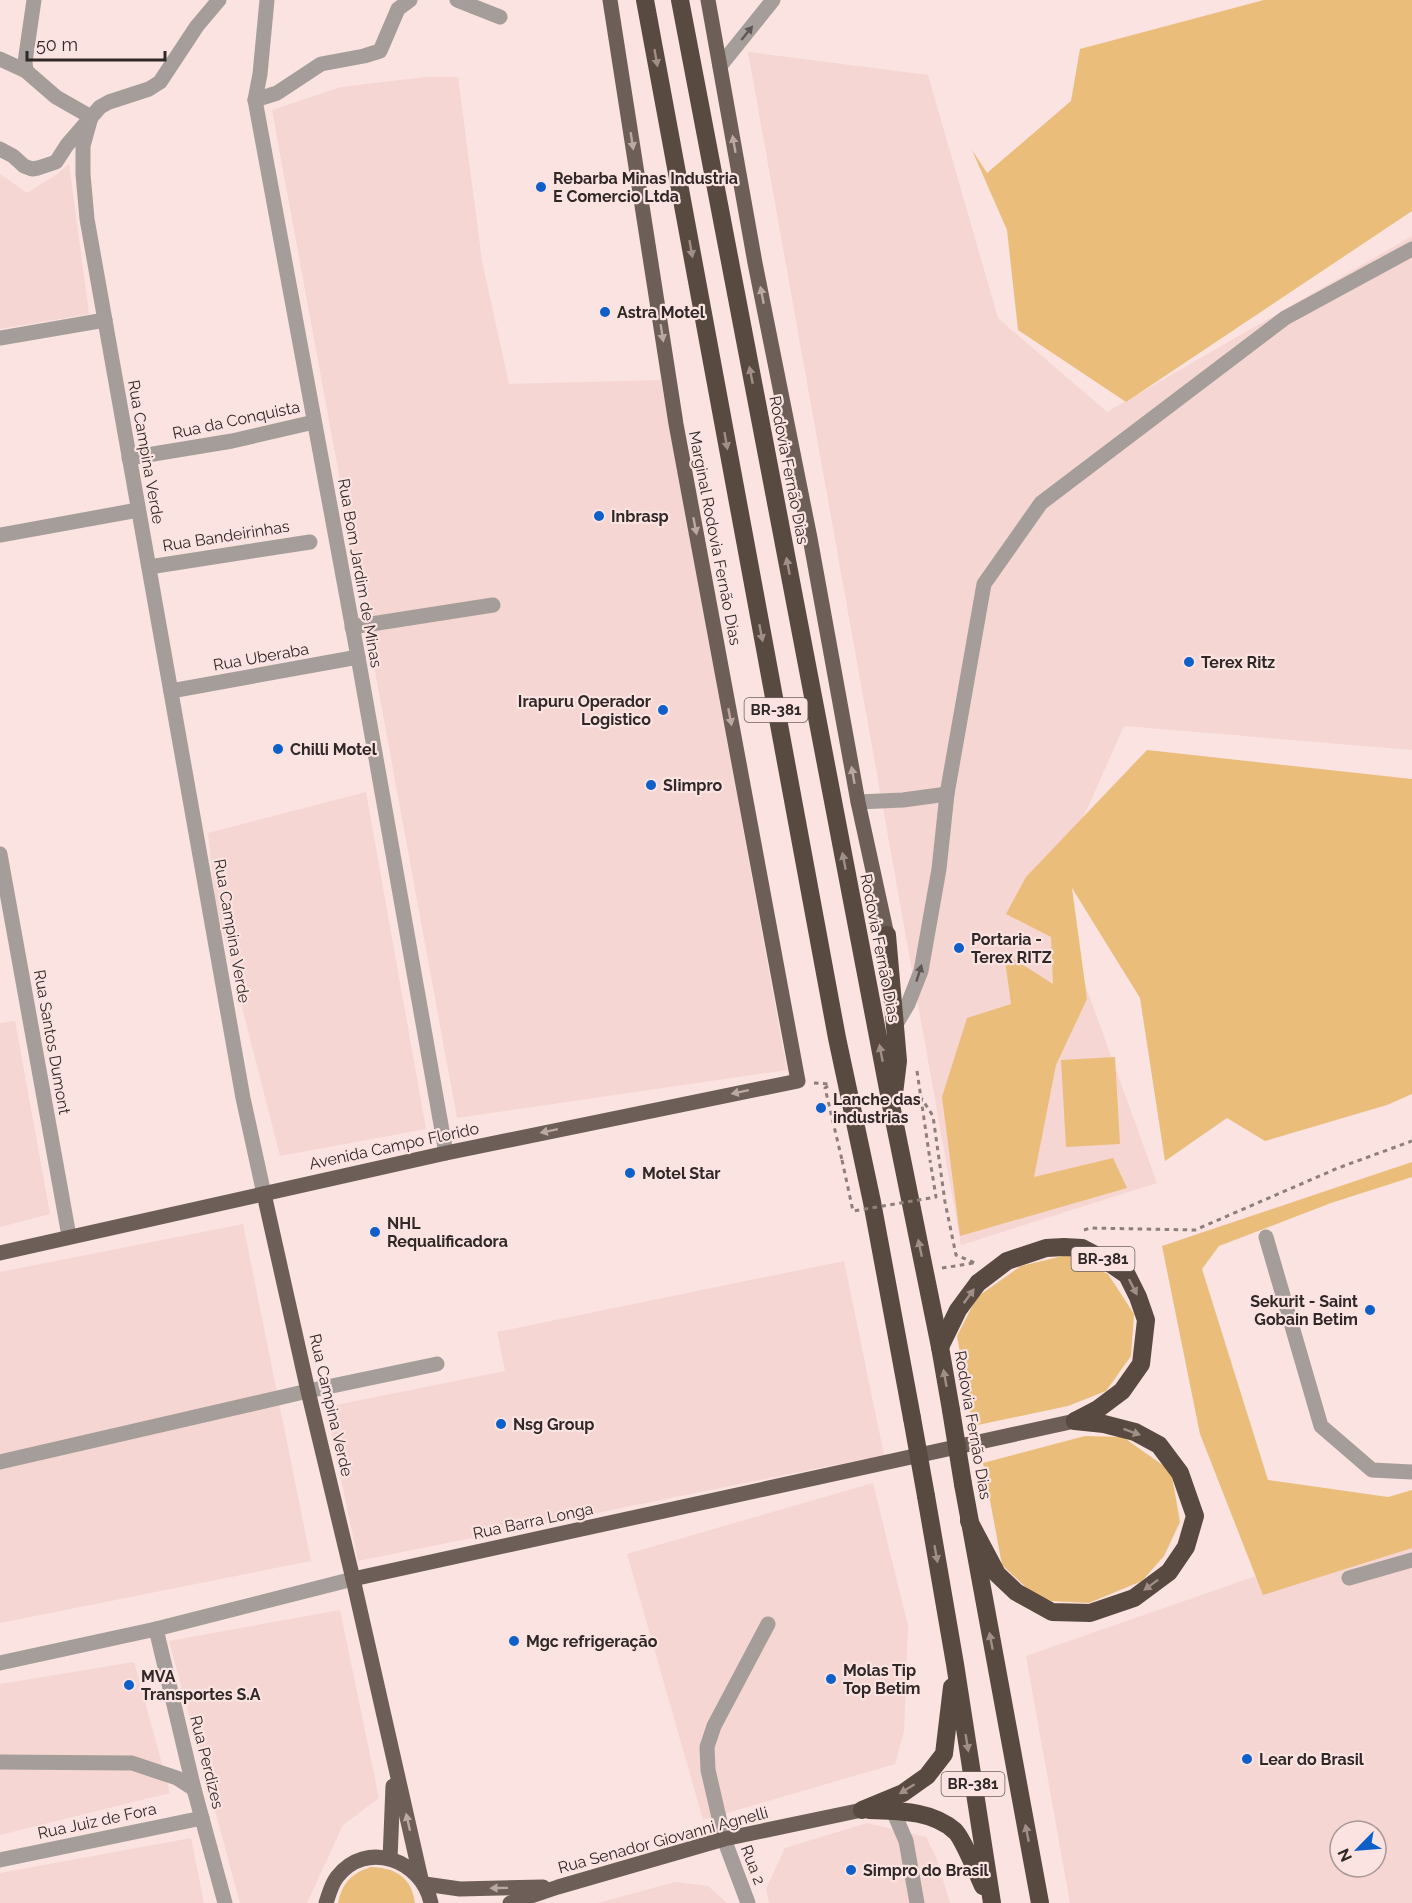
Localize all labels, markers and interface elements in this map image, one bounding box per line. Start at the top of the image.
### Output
scale bar [27,24,165,62]
one-way arrow [740,25,753,41]
text: 50 m [36,34,78,55]
one-way arrow [652,48,661,67]
one-way arrow [628,131,637,150]
one-way arrow [729,134,738,153]
place label: Rebarba Minas Industria E Comercio Ltda [553,169,738,206]
marker: Rebarba Minas Industria E Comercio Ltda [534,180,548,194]
one-way arrow [687,240,696,259]
one-way arrow [757,285,766,304]
place label: Astra Motel [617,303,706,322]
marker: Astra Motel [598,305,612,319]
one-way arrow [658,324,667,343]
one-way arrow [746,365,755,384]
street label: Rua Campina Verde [124,379,168,525]
street label: Rodovia Fernão Dias [765,394,813,546]
street label: Rua da Conquista [170,397,302,443]
street label: Marginal Rodovia Fernão Dias [685,429,745,647]
one-way arrow [722,432,731,451]
street label: Rua Bom Jardim de Minas [334,477,386,669]
place label: Inbrasp [611,507,669,526]
marker: Inbrasp [592,509,606,523]
one-way arrow [691,516,700,535]
street label: Rua Bandeirinhas [161,517,291,555]
one-way arrow [783,557,792,576]
one-way arrow [757,624,766,643]
street label: Rua Uberaba [212,639,310,675]
place label: Terex Ritz [1201,653,1275,672]
marker: Terex Ritz [1182,655,1196,669]
place label: Irapuru Operador Logistico [518,692,651,729]
road number: BR-381 [744,698,808,722]
marker: Irapuru Operador Logistico [656,703,670,717]
one-way arrow [726,708,735,727]
place label: Chilli Motel [290,740,378,759]
marker: Chilli Motel [271,742,285,756]
one-way arrow [848,765,857,784]
place label: SIimpro [663,776,723,795]
marker: SIimpro [644,778,658,792]
one-way arrow [839,851,848,870]
street label: Rua Campina Verde [210,858,254,1004]
street label: Rodovia Fernão Dias [856,872,904,1024]
place label: Portaria - Terex RITZ [971,930,1052,967]
marker: Portaria - Terex RITZ [952,941,966,955]
one-way arrow [915,964,924,982]
street label: Rua Santos Dumont [30,968,74,1116]
one-way arrow [876,1043,885,1062]
one-way arrow [731,1088,750,1098]
place label: Lanche das industrias [833,1090,921,1127]
marker: Lanche das industrias [814,1101,828,1115]
street label: Avenida Campo Florido [307,1119,481,1173]
one-way arrow [540,1127,559,1137]
place label: Motel Star [642,1164,721,1183]
marker: Motel Star [623,1166,637,1180]
place label: NHL Requalificadora [387,1214,508,1251]
marker: NHL Requalificadora [368,1225,382,1239]
one-way arrow [915,1238,924,1257]
road number: BR-381 [1072,1247,1134,1271]
one-way arrow [1128,1278,1138,1295]
one-way arrow [963,1288,975,1304]
place label: Sekurit - Saint Gobain Betim [1250,1292,1358,1329]
marker: Sekurit - Saint Gobain Betim [1363,1303,1377,1317]
street label: Rua Campina Verde [305,1332,357,1478]
street label: Rodovia Fernão Dias [951,1349,995,1501]
one-way arrow [940,1369,949,1388]
place label: Nsg Group [513,1415,594,1434]
marker: Nsg Group [494,1417,508,1431]
one-way arrow [1123,1428,1141,1438]
street label: Rua Barra Longa [471,1499,595,1543]
one-way arrow [931,1544,940,1563]
one-way arrow [1144,1579,1160,1591]
one-way arrow [987,1631,996,1650]
place label: Mgc refrigeração [526,1632,658,1651]
marker: Mgc refrigeração [507,1634,521,1648]
place label: Molas Tip Top Betim [843,1661,921,1698]
place label: MVA Transportes S.A [141,1667,261,1704]
marker: Molas Tip Top Betim [824,1672,838,1686]
marker: MVA Transportes S.A [122,1678,136,1692]
street label: Rua Perdizes [186,1713,228,1811]
one-way arrow [963,1733,972,1752]
place label: Lear do Brasil [1259,1750,1365,1769]
marker: Lear do Brasil [1240,1752,1254,1766]
road number: BR-381 [942,1772,1004,1796]
one-way arrow [899,1784,915,1795]
street label: Rua Juiz de Fora [36,1799,158,1843]
street label: Rua Senador Giovanni Agnelli [556,1803,770,1877]
one-way arrow [402,1813,412,1831]
north arrow [1328,1819,1388,1879]
one-way arrow [1022,1823,1031,1842]
street label: Rua 2 [737,1842,769,1888]
text: N [1334,1846,1356,1865]
place label: Simpro do Brasil [863,1861,990,1880]
marker: Simpro do Brasil [844,1863,858,1877]
one-way arrow [490,1883,509,1893]

